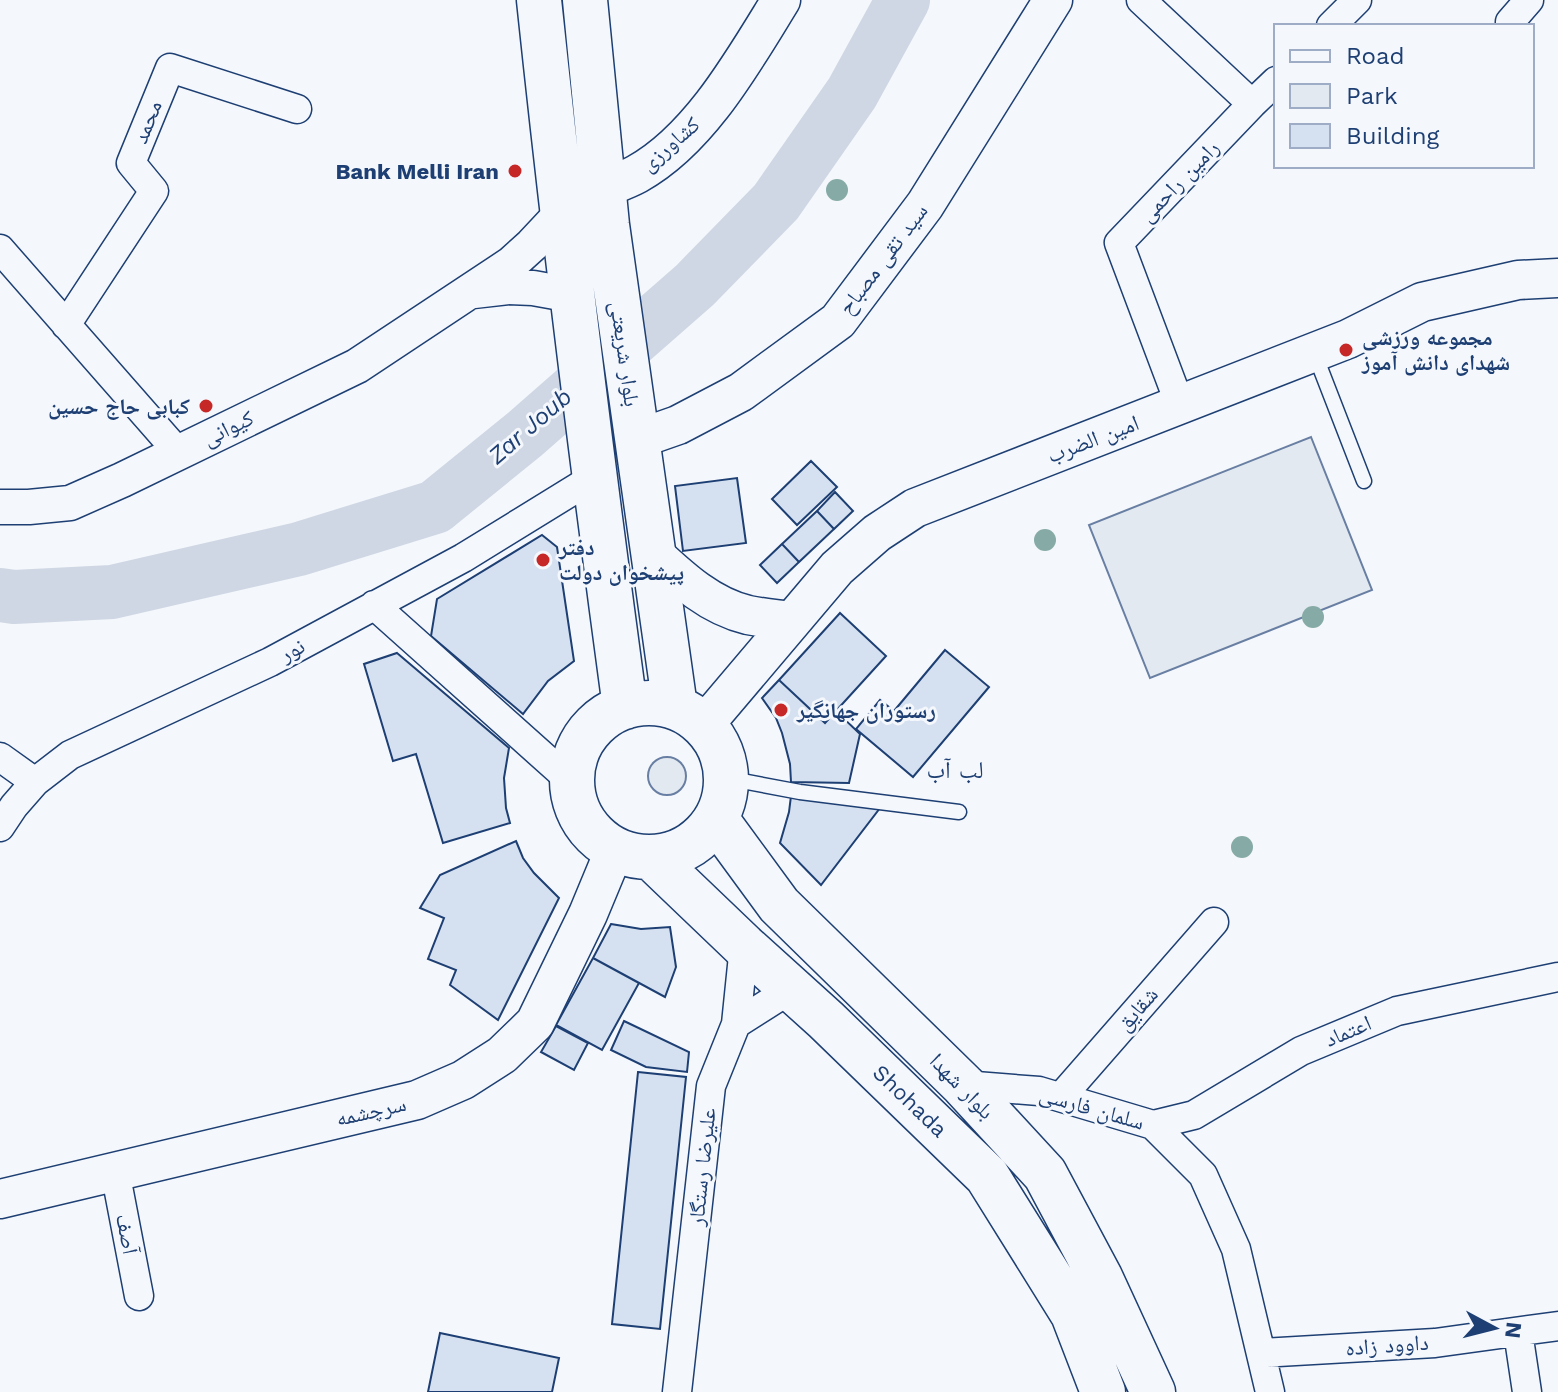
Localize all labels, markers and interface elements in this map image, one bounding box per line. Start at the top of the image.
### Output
legend [1274,24,1534,168]
text: Road [1346,42,1405,70]
text: Park [1346,82,1398,110]
street label: محمد [127,97,167,147]
street label: کشاورزی [635,112,705,177]
text: Building [1346,122,1439,150]
street label: رامین راحمی [1134,135,1225,228]
place label: Bank Melli Iran [335,159,499,184]
marker: Bank Melli Iran [506,162,524,180]
street label: سید تقی مصباح [833,199,934,320]
street label: بلوار شریعتی [604,300,645,408]
place label: مجموعه ورزشی شهدای دانش آموز [1361,325,1510,376]
marker: مجموعه ورزشی شهدای دانش آموز [1337,341,1355,359]
water label: Zar Joub [482,382,577,470]
place label: کبابی حاج حسین [48,394,190,420]
marker: کبابی حاج حسین [197,397,215,415]
street label: کیوانی [198,405,258,452]
street label: امین الضرب [1043,410,1143,469]
place label: دفتر پیشخوان دولت [558,535,684,586]
marker: دفتر پیشخوان دولت [534,551,552,569]
street label: نور [274,633,309,667]
place label: رستوران جهانگیر [796,698,936,724]
marker: رستوران جهانگیر [772,701,790,719]
district label: لب آب [926,756,984,784]
street label: شقایق [1111,982,1164,1037]
street label: اعتماد [1321,1010,1375,1052]
street label: بلوار شهدا [925,1048,999,1124]
street label: Shohada [868,1060,952,1142]
street label: سلمان فارسی [1036,1081,1147,1136]
street label: سرچشمه [334,1091,409,1132]
street label: علیرضا رستگار [683,1107,721,1228]
street label: آصف [111,1212,143,1257]
north arrow [1454,1288,1534,1368]
text: N [1500,1321,1527,1340]
street label: داوود زاده [1345,1330,1429,1360]

